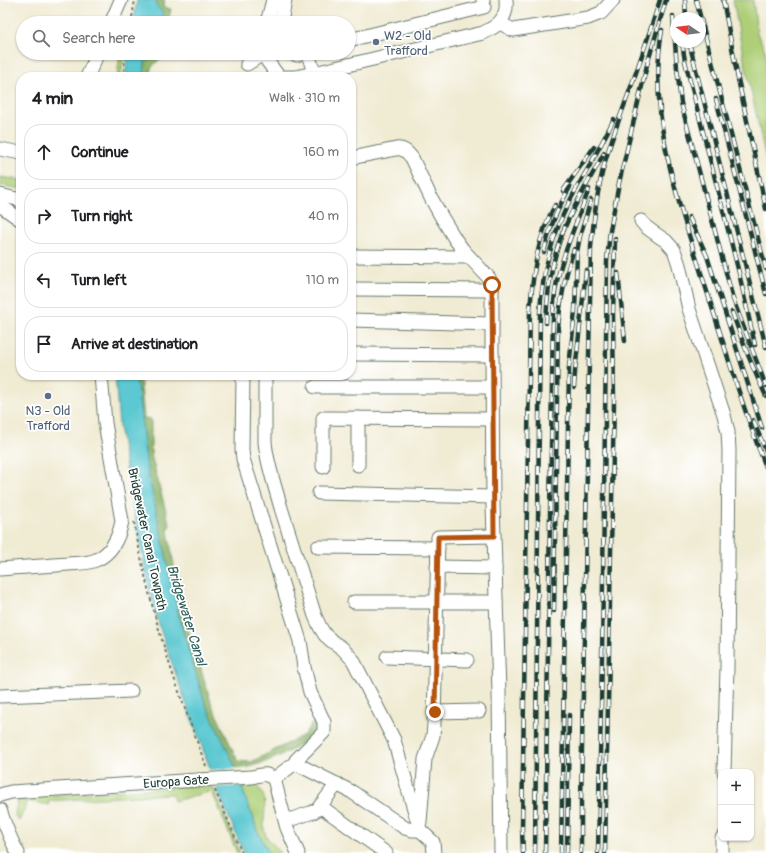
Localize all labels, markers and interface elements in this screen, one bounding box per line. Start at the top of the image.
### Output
north arrow [670,12,706,48]
search box [16,16,356,60]
icon: search [30,27,52,49]
place label: W2 - Old Trafford [384,28,431,59]
text: Search here [62,29,135,48]
marker: W2 - Old Trafford [371,37,381,47]
text: 4 min [32,88,73,109]
text: Walk · 310 m [269,90,340,106]
icon: ahead [33,141,55,163]
text: Continue [71,143,129,162]
text: 160 m [303,144,339,160]
icon: right [33,205,55,227]
text: Turn right [71,207,132,226]
text: 40 m [308,208,339,224]
icon: left [33,269,55,291]
text: Turn left [71,271,127,290]
text: 110 m [306,272,339,288]
route start [483,276,501,294]
icon: arrive [33,333,55,355]
text: Arrive at destination [71,335,198,354]
marker: N3 - Old Trafford [43,391,53,401]
place label: N3 - Old Trafford [26,403,70,434]
street label: Bridgewater Canal Towpath [124,466,170,612]
water label: Bridgewater Canal [163,563,210,669]
route end [426,703,444,721]
map controls [718,769,754,841]
button: + [718,769,754,805]
street label: Europa Gate [143,772,210,792]
button: − [718,805,754,841]

